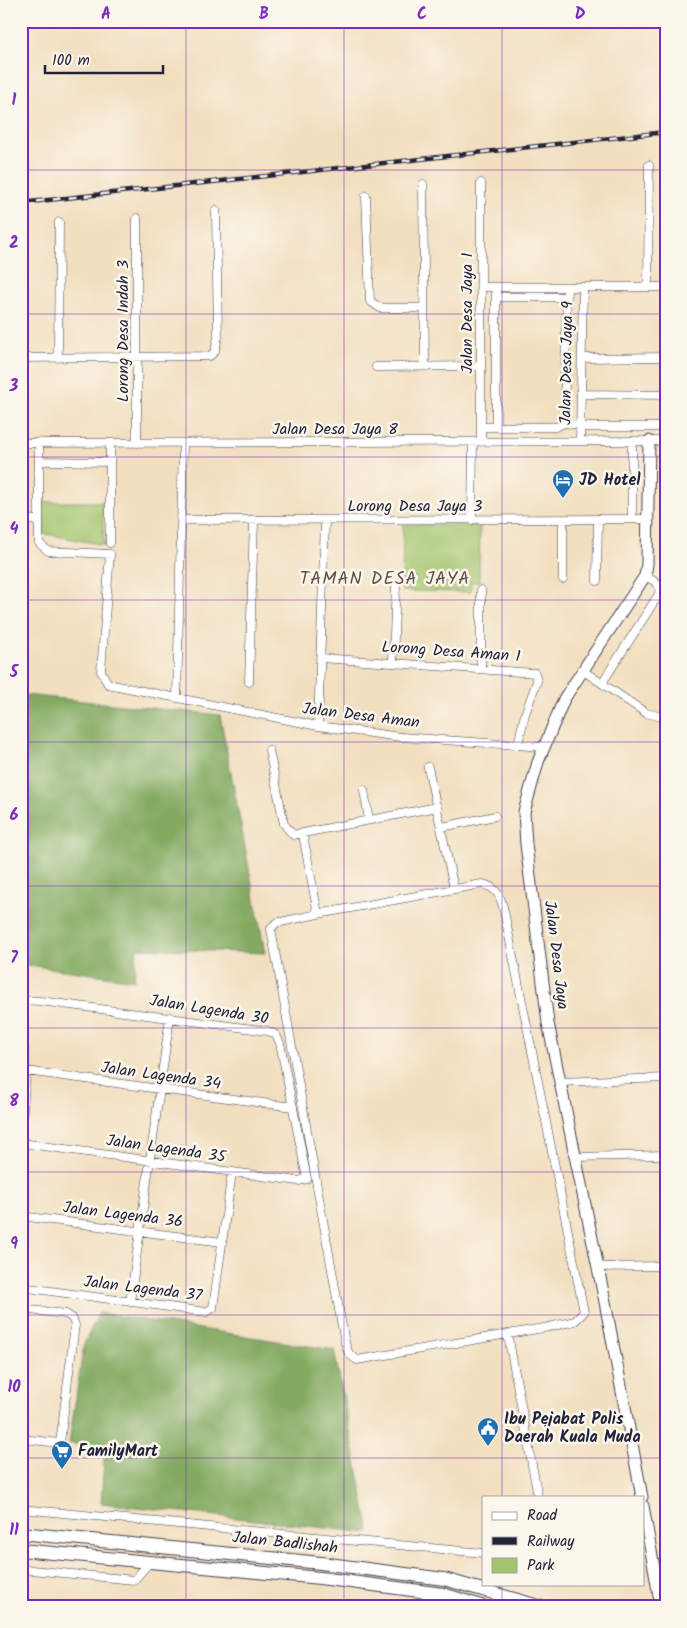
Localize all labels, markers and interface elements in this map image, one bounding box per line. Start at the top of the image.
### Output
text: A [101,2,111,27]
text: B [259,2,269,27]
text: C [417,2,427,27]
text: D [575,2,586,27]
scale bar [45,42,162,74]
text: 100 m [52,49,90,73]
text: 1 [12,88,17,113]
text: 2 [9,231,19,256]
street label: Jalan Desa Jaya 1 [455,252,480,374]
street label: Lorong Desa Indah 3 [111,260,136,402]
street label: Jalan Desa Jaya 9 [553,301,581,425]
text: 3 [9,374,19,399]
street label: Jalan Desa Jaya 8 [272,417,398,442]
hotel icon: JD Hotel [551,468,575,499]
place label: JD Hotel [579,468,641,493]
street label: Lorong Desa Jaya 3 [348,494,482,519]
text: 4 [10,517,19,542]
district label: TAMAN DESA JAYA [300,565,470,594]
street label: Lorong Desa Aman 1 [381,635,521,669]
text: 5 [9,660,20,685]
street label: Jalan Desa Aman [301,696,421,736]
text: 6 [10,803,19,828]
street label: Jalan Desa Jaya [537,899,575,1011]
text: 7 [10,946,18,971]
street label: Jalan Lagenda 30 [148,988,270,1032]
street label: Jalan Lagenda 34 [99,1055,223,1097]
text: 8 [9,1089,19,1114]
street label: Jalan Lagenda 35 [105,1128,229,1170]
street label: Jalan Lagenda 36 [61,1195,185,1235]
text: 9 [10,1232,18,1257]
street label: Jalan Lagenda 37 [82,1269,204,1309]
text: 10 [7,1375,21,1400]
place label: Ibu Pejabat Polis Daerah Kuala Muda [504,1407,641,1450]
public building icon: Ibu Pejabat Polis Daerah Kuala Muda [476,1416,500,1447]
supermarket icon: FamilyMart [50,1439,74,1470]
place label: FamilyMart [78,1439,159,1464]
legend [482,1496,644,1586]
text: Road [527,1504,558,1528]
text: 11 [9,1518,19,1543]
street label: Jalan Badlishah [231,1525,339,1561]
text: Railway [527,1530,575,1554]
text: Park [527,1554,555,1578]

